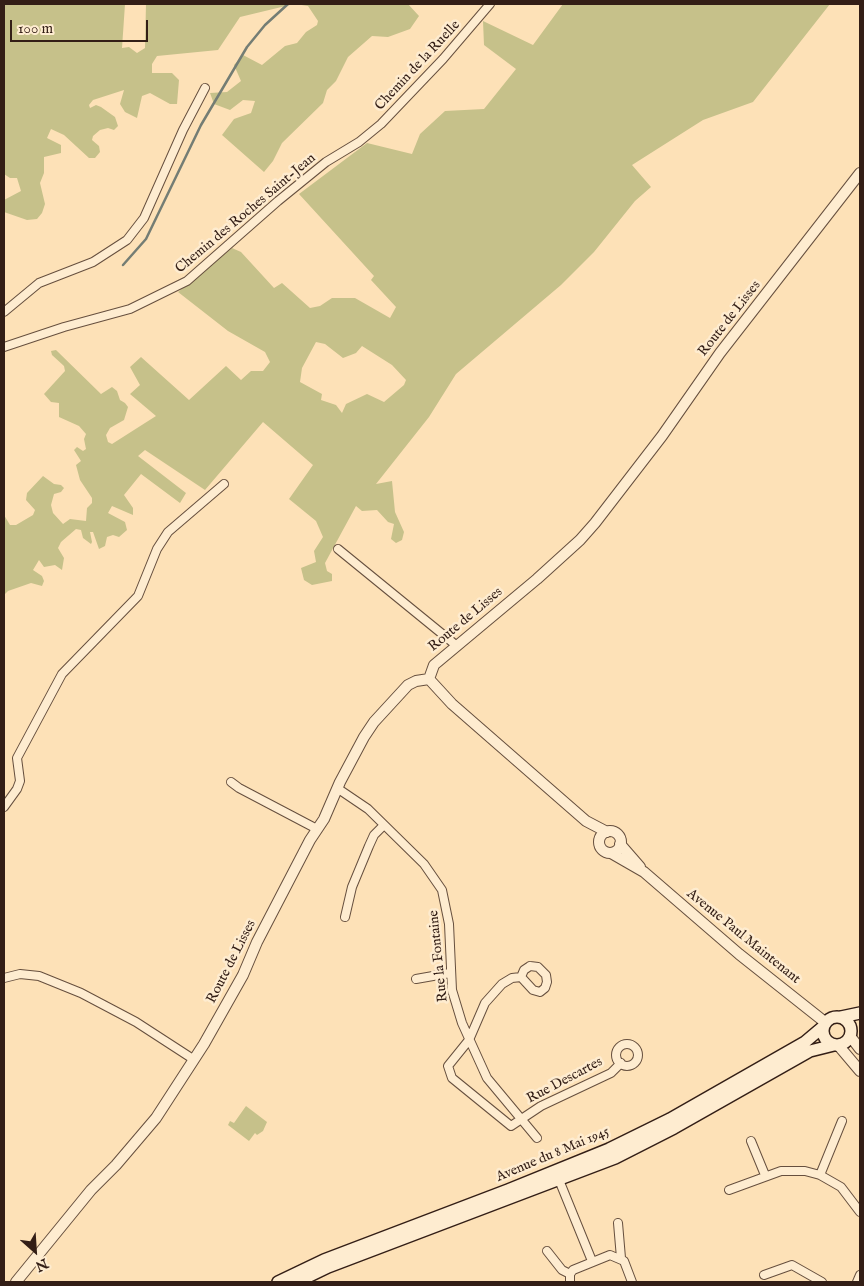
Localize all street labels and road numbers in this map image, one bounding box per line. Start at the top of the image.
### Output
street label: Chemin de la Ruelle [372,17,464,115]
street label: Chemin des Roches Saint-Jean [173,150,319,278]
street label: Route de Lisses [695,278,765,360]
street label: Route de Lisses [426,584,506,656]
street label: Avenue Paul Maintenant [683,886,803,988]
street label: Rue la Fontaine [426,909,452,1003]
street label: Route de Lisses [204,917,260,1007]
street label: Rue Descartes [524,1054,606,1108]
street label: Avenue du 8 Mai 1945 [494,1124,612,1186]

